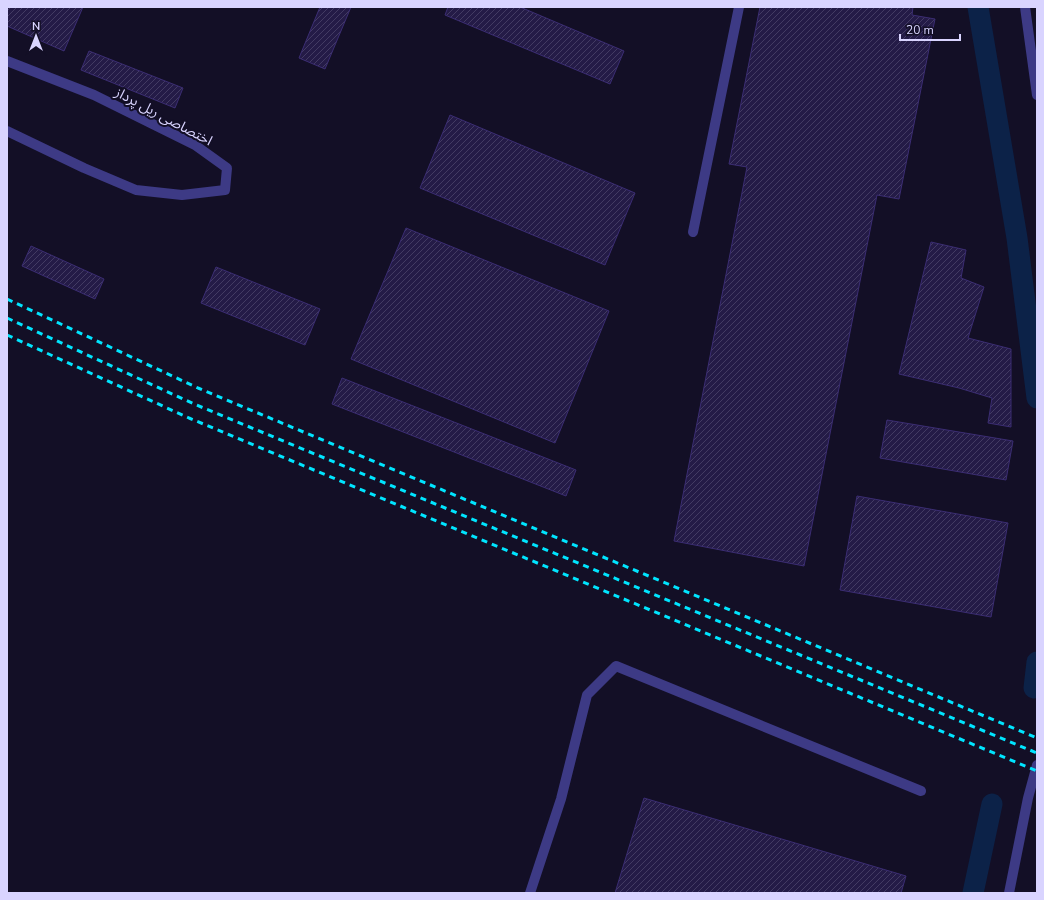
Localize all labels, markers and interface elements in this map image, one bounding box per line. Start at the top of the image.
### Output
north arrow [16,16,56,56]
scale bar [900,16,960,42]
text: N [32,19,40,34]
text: 20 m [906,22,934,38]
street label: اختصاصی ریل پرداز [111,82,216,150]

